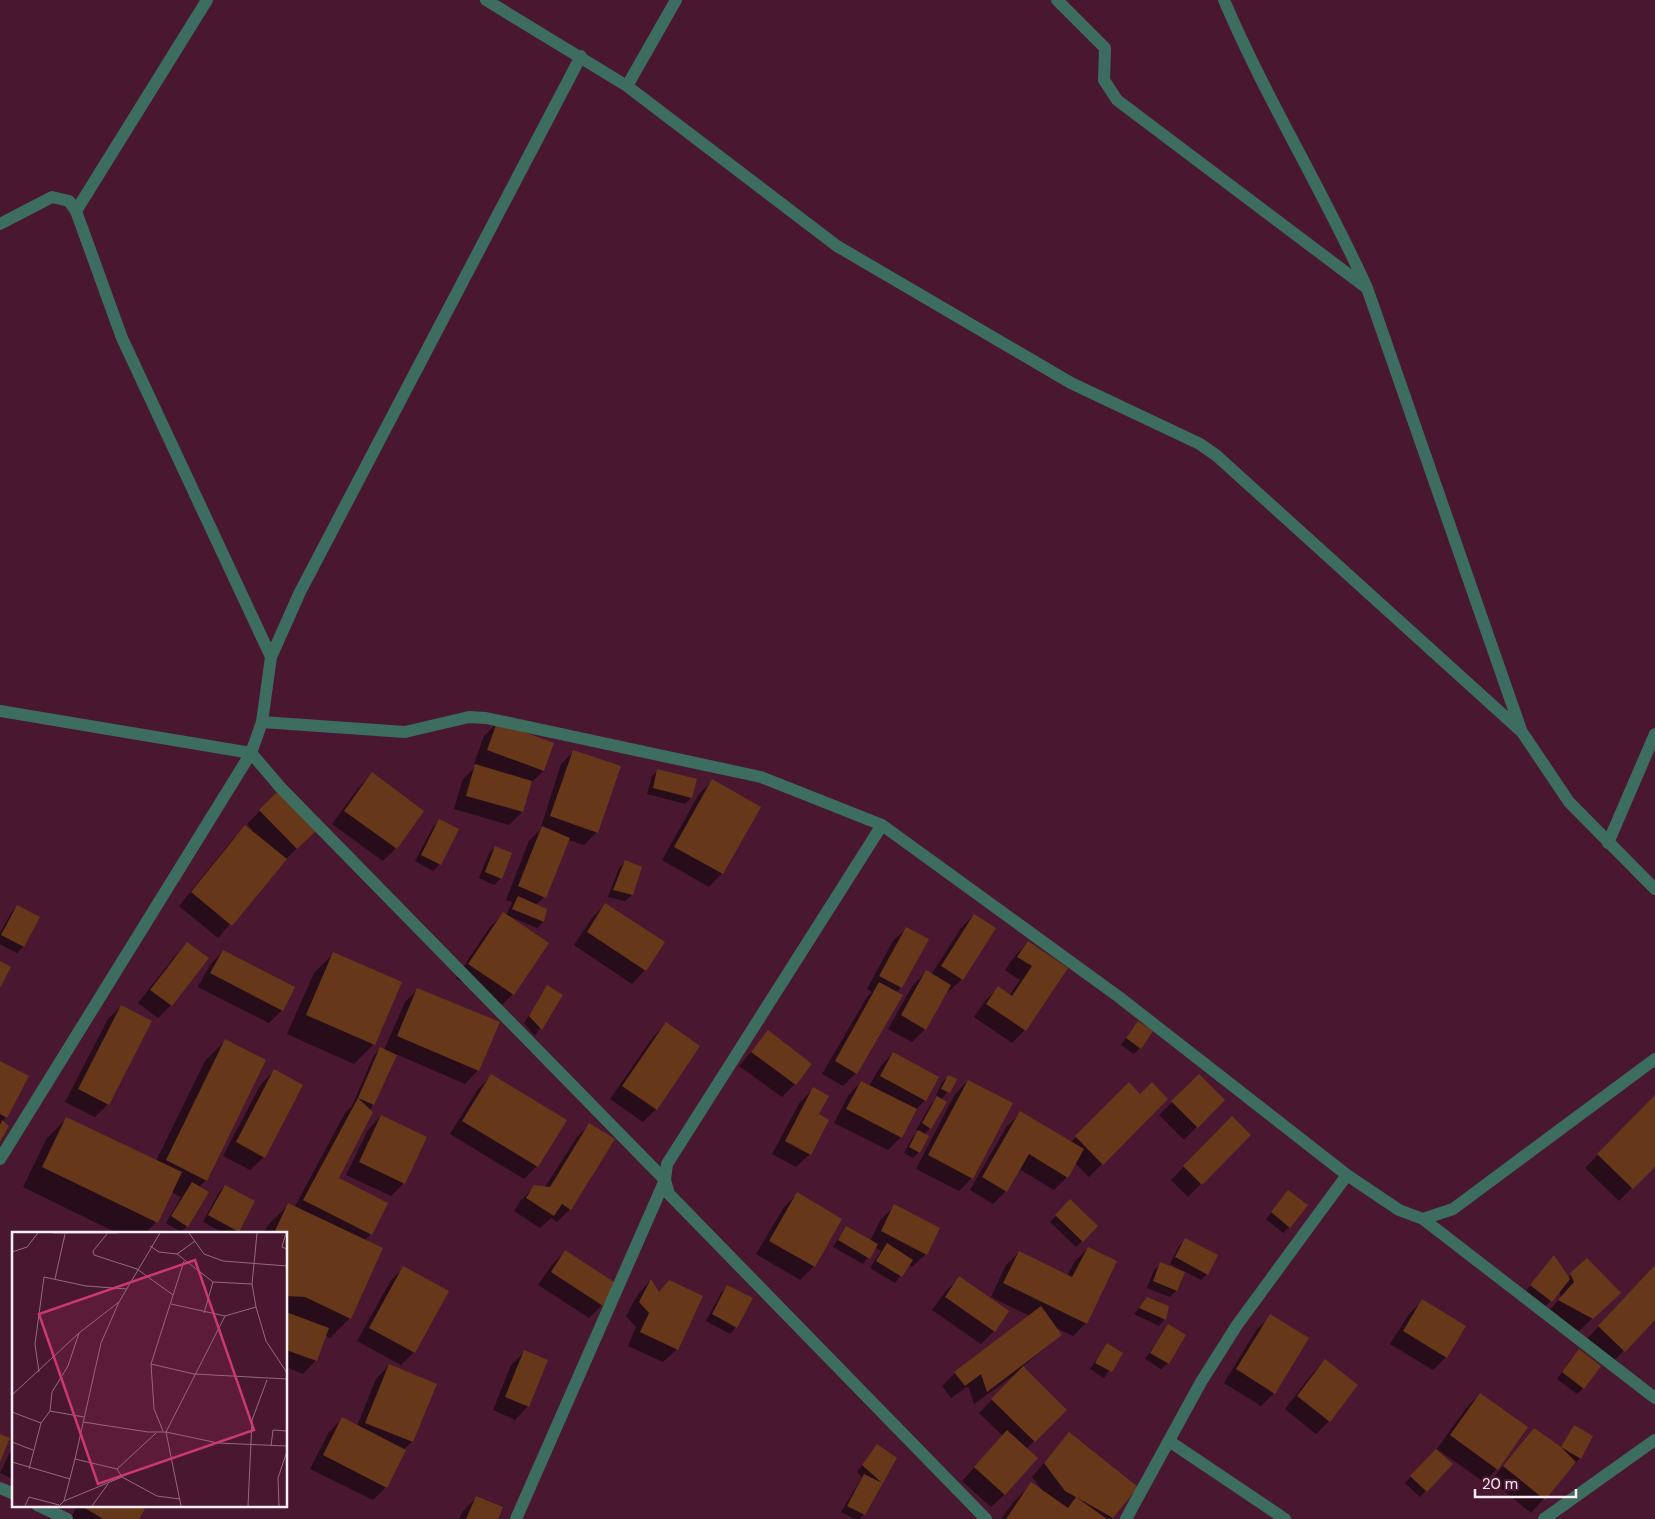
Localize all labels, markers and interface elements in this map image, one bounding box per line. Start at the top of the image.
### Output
inset map [12,1232,288,1506]
scale bar [1475,1466,1576,1498]
text: 20 m [1482,1474,1518,1494]

